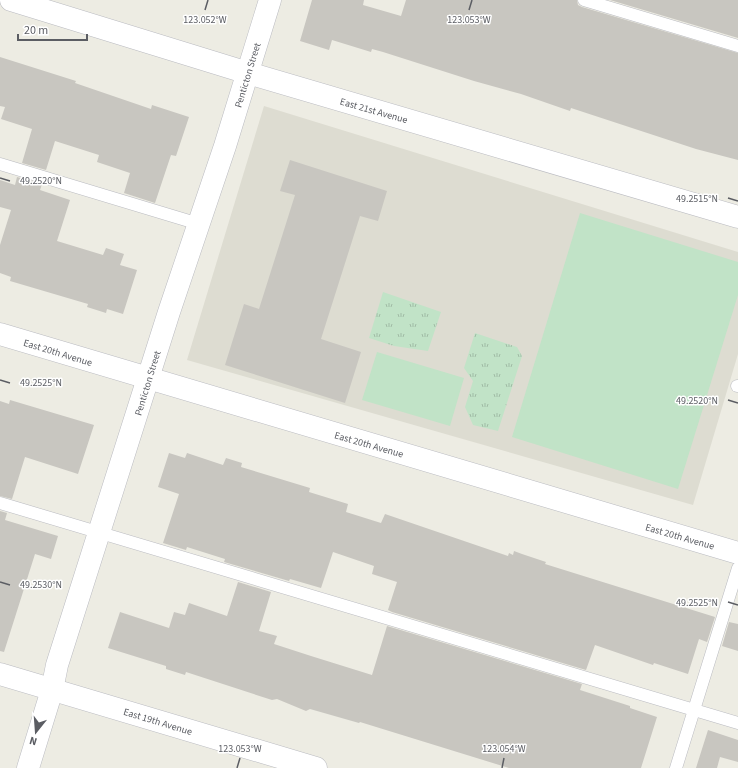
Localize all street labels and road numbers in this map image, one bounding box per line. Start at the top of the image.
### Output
street label: Penticton Street [231,40,265,110]
street label: East 21st Avenue [338,95,409,127]
street label: East 20th Avenue [22,336,94,370]
street label: Penticton Street [131,348,165,418]
street label: East 20th Avenue [333,428,405,462]
street label: East 20th Avenue [644,520,716,554]
street label: East 19th Avenue [122,705,194,739]

